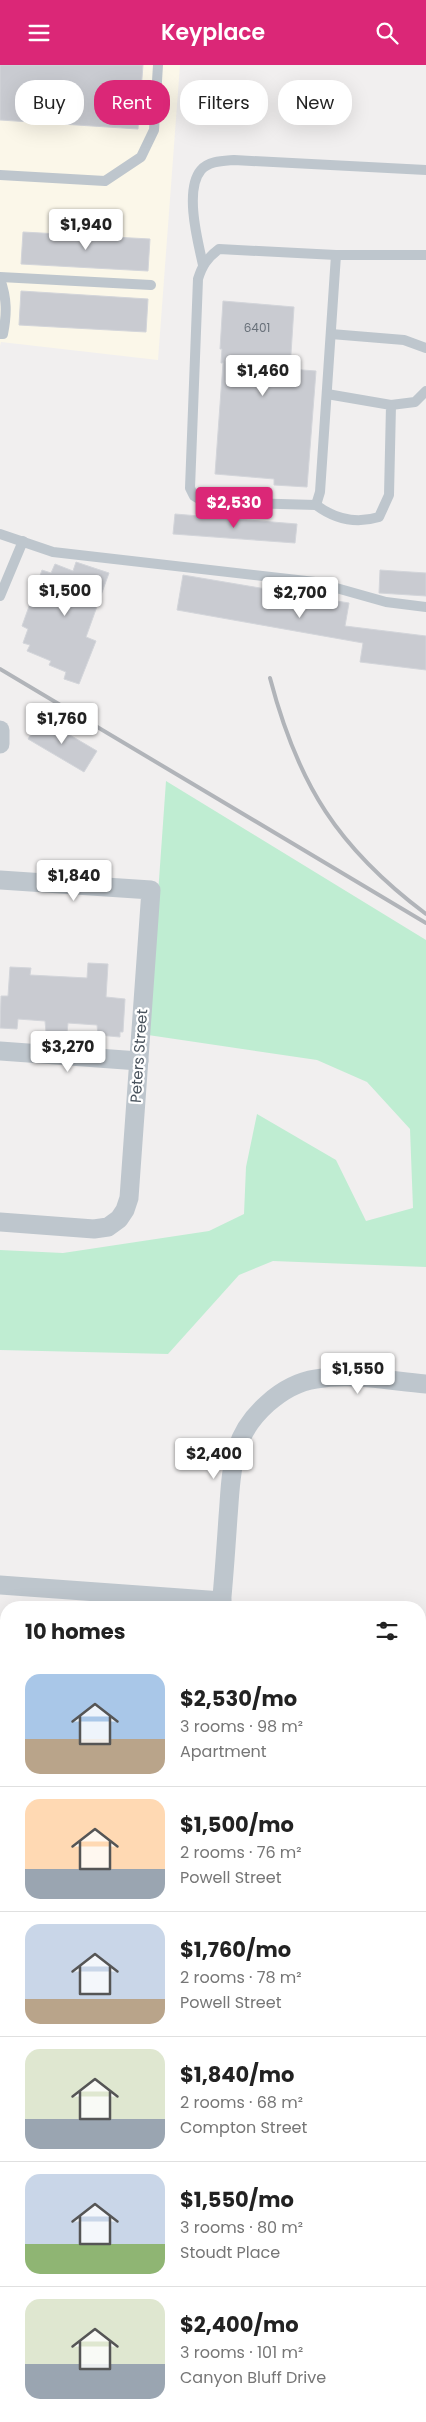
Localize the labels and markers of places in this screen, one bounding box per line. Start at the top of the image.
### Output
pin: $1,940 [45,209,127,251]
pin: $1,460 [222,355,304,397]
pin: $2,530 [193,487,275,529]
pin: $1,500 [24,575,106,617]
pin: $2,700 [259,577,341,619]
pin: $1,760 [21,703,103,745]
pin: $1,840 [33,859,115,902]
pin: $3,270 [27,1031,109,1073]
pin: $1,550 [317,1353,399,1395]
pin: $2,400 [173,1437,255,1480]

